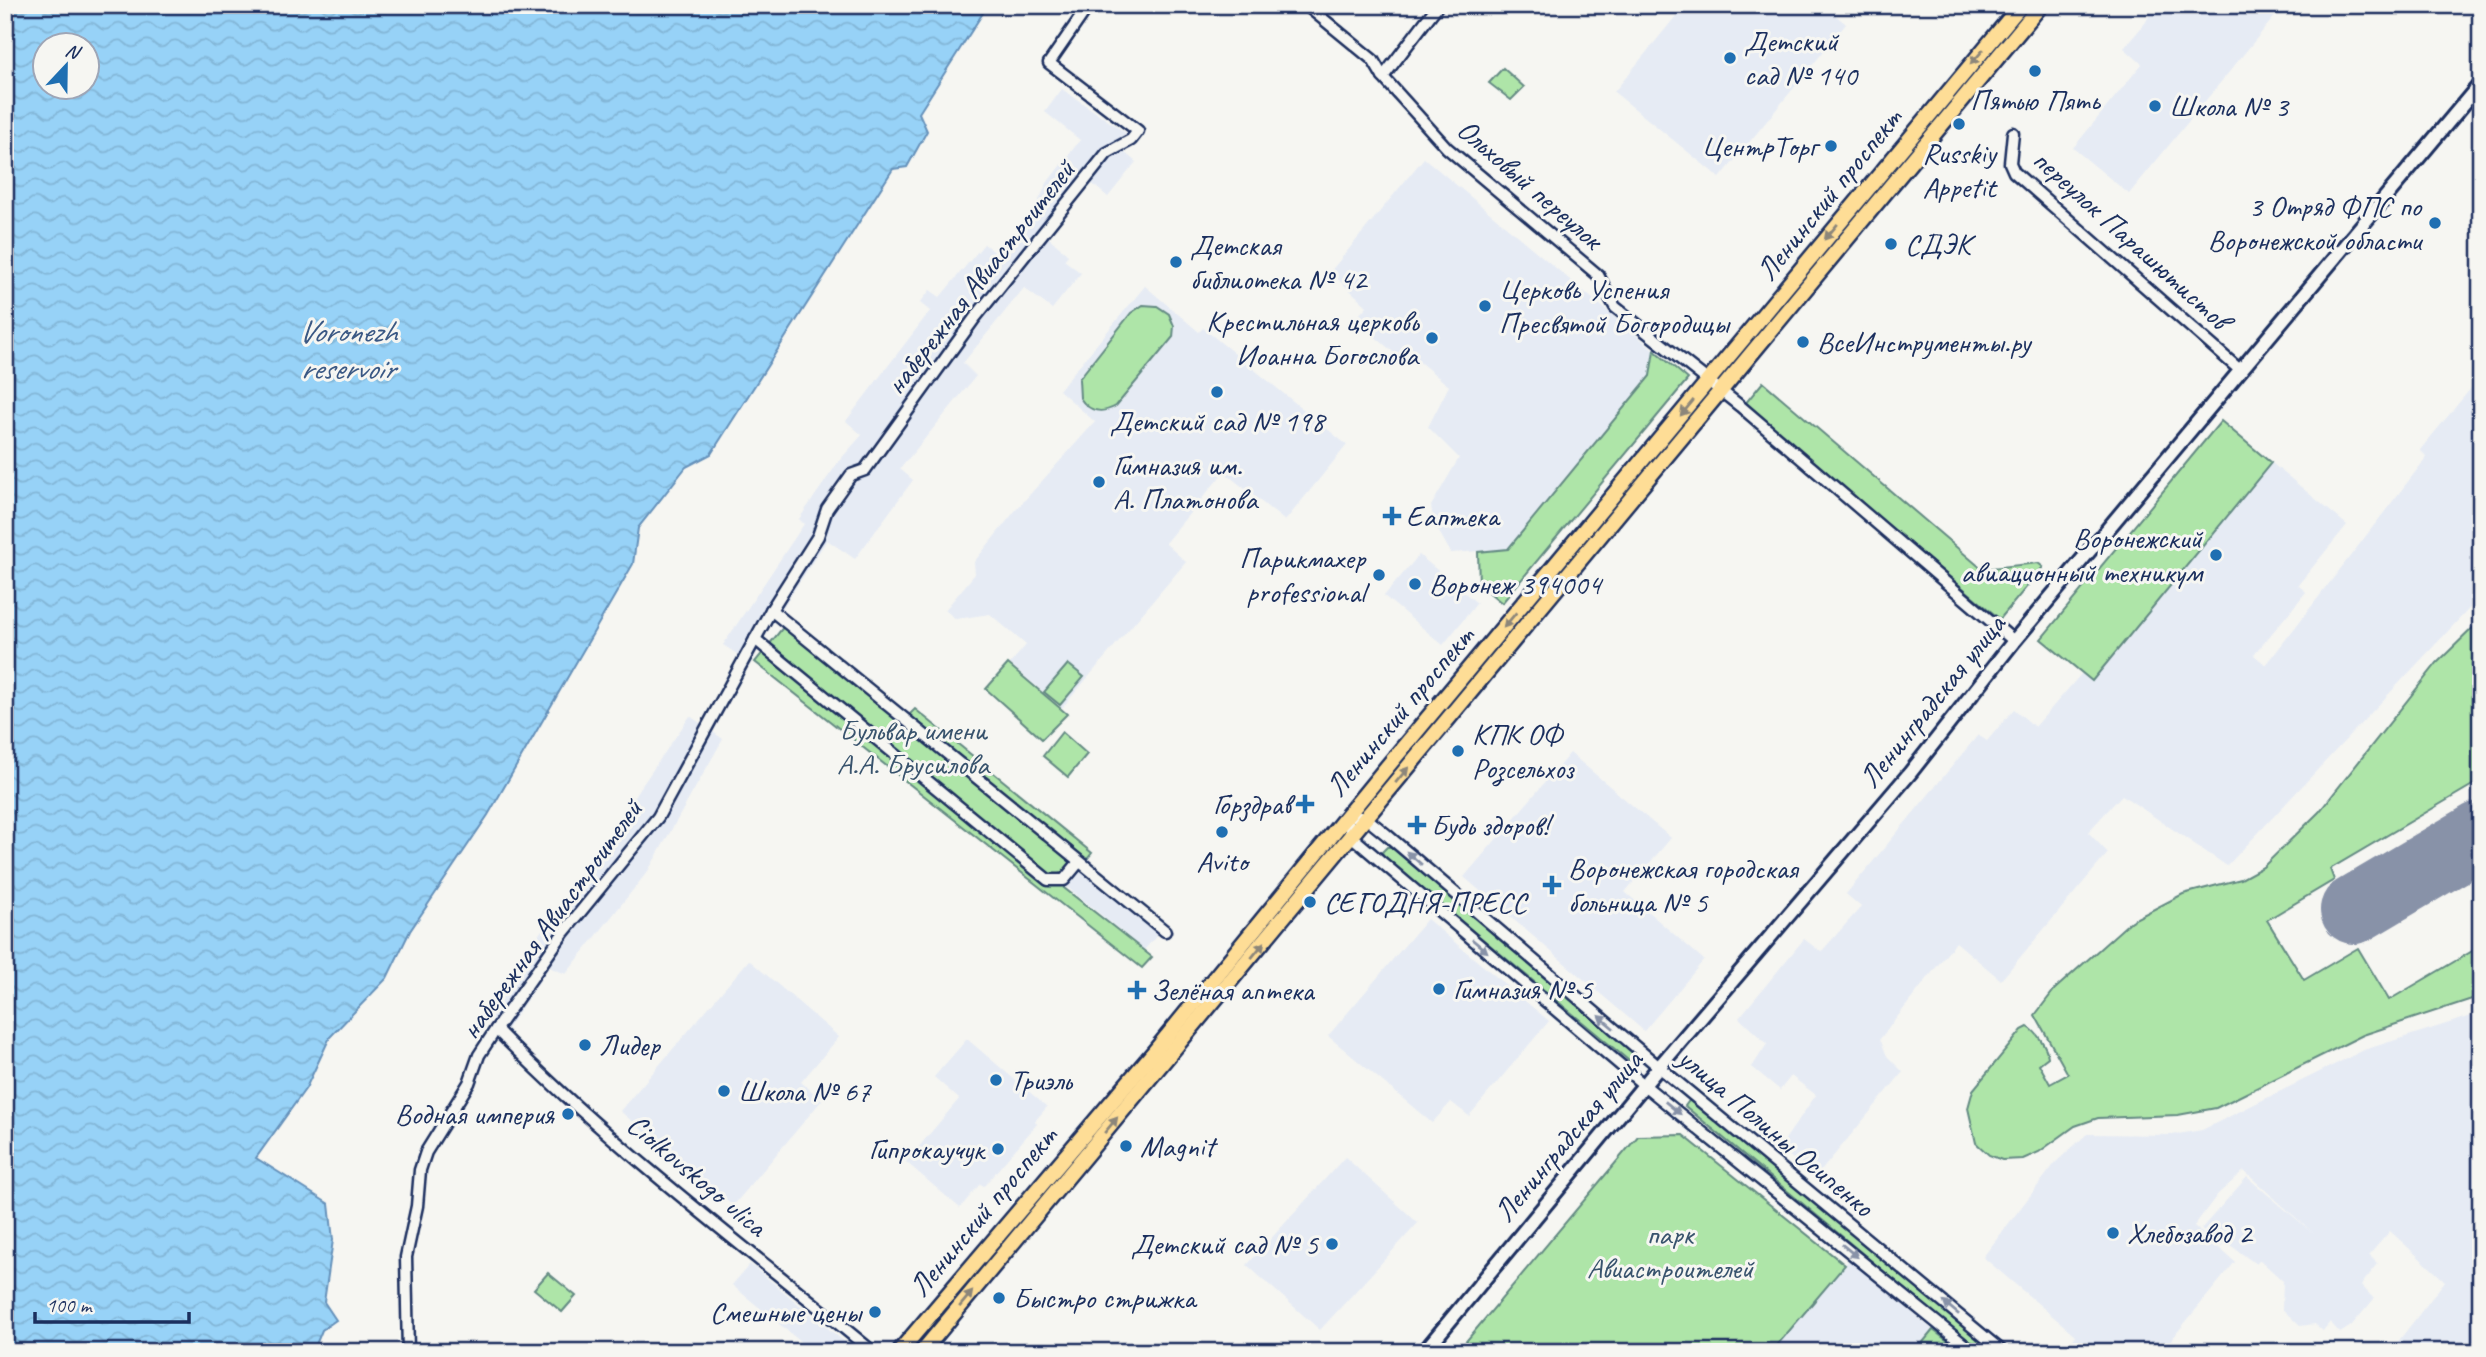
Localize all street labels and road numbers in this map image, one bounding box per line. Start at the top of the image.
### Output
street label: Ленинский проспект [1748,99,1911,288]
street label: Ольховый переулок [1449,110,1613,259]
street label: переулок Парашютистов [2025,141,2242,342]
street label: набережная Авиастроителей [876,151,1085,402]
street label: Ленинградская улица [1850,605,2015,795]
street label: Ленинский проспект [1317,617,1483,804]
street label: набережная Авиастроителей [451,790,652,1047]
street label: улица Полины Осипенко [1669,1038,1883,1226]
street label: Ленинградская улица [1485,1041,1652,1230]
street label: Ciolkovskogo ulica [619,1105,776,1246]
street label: Ленинский проспект [900,1117,1066,1304]

